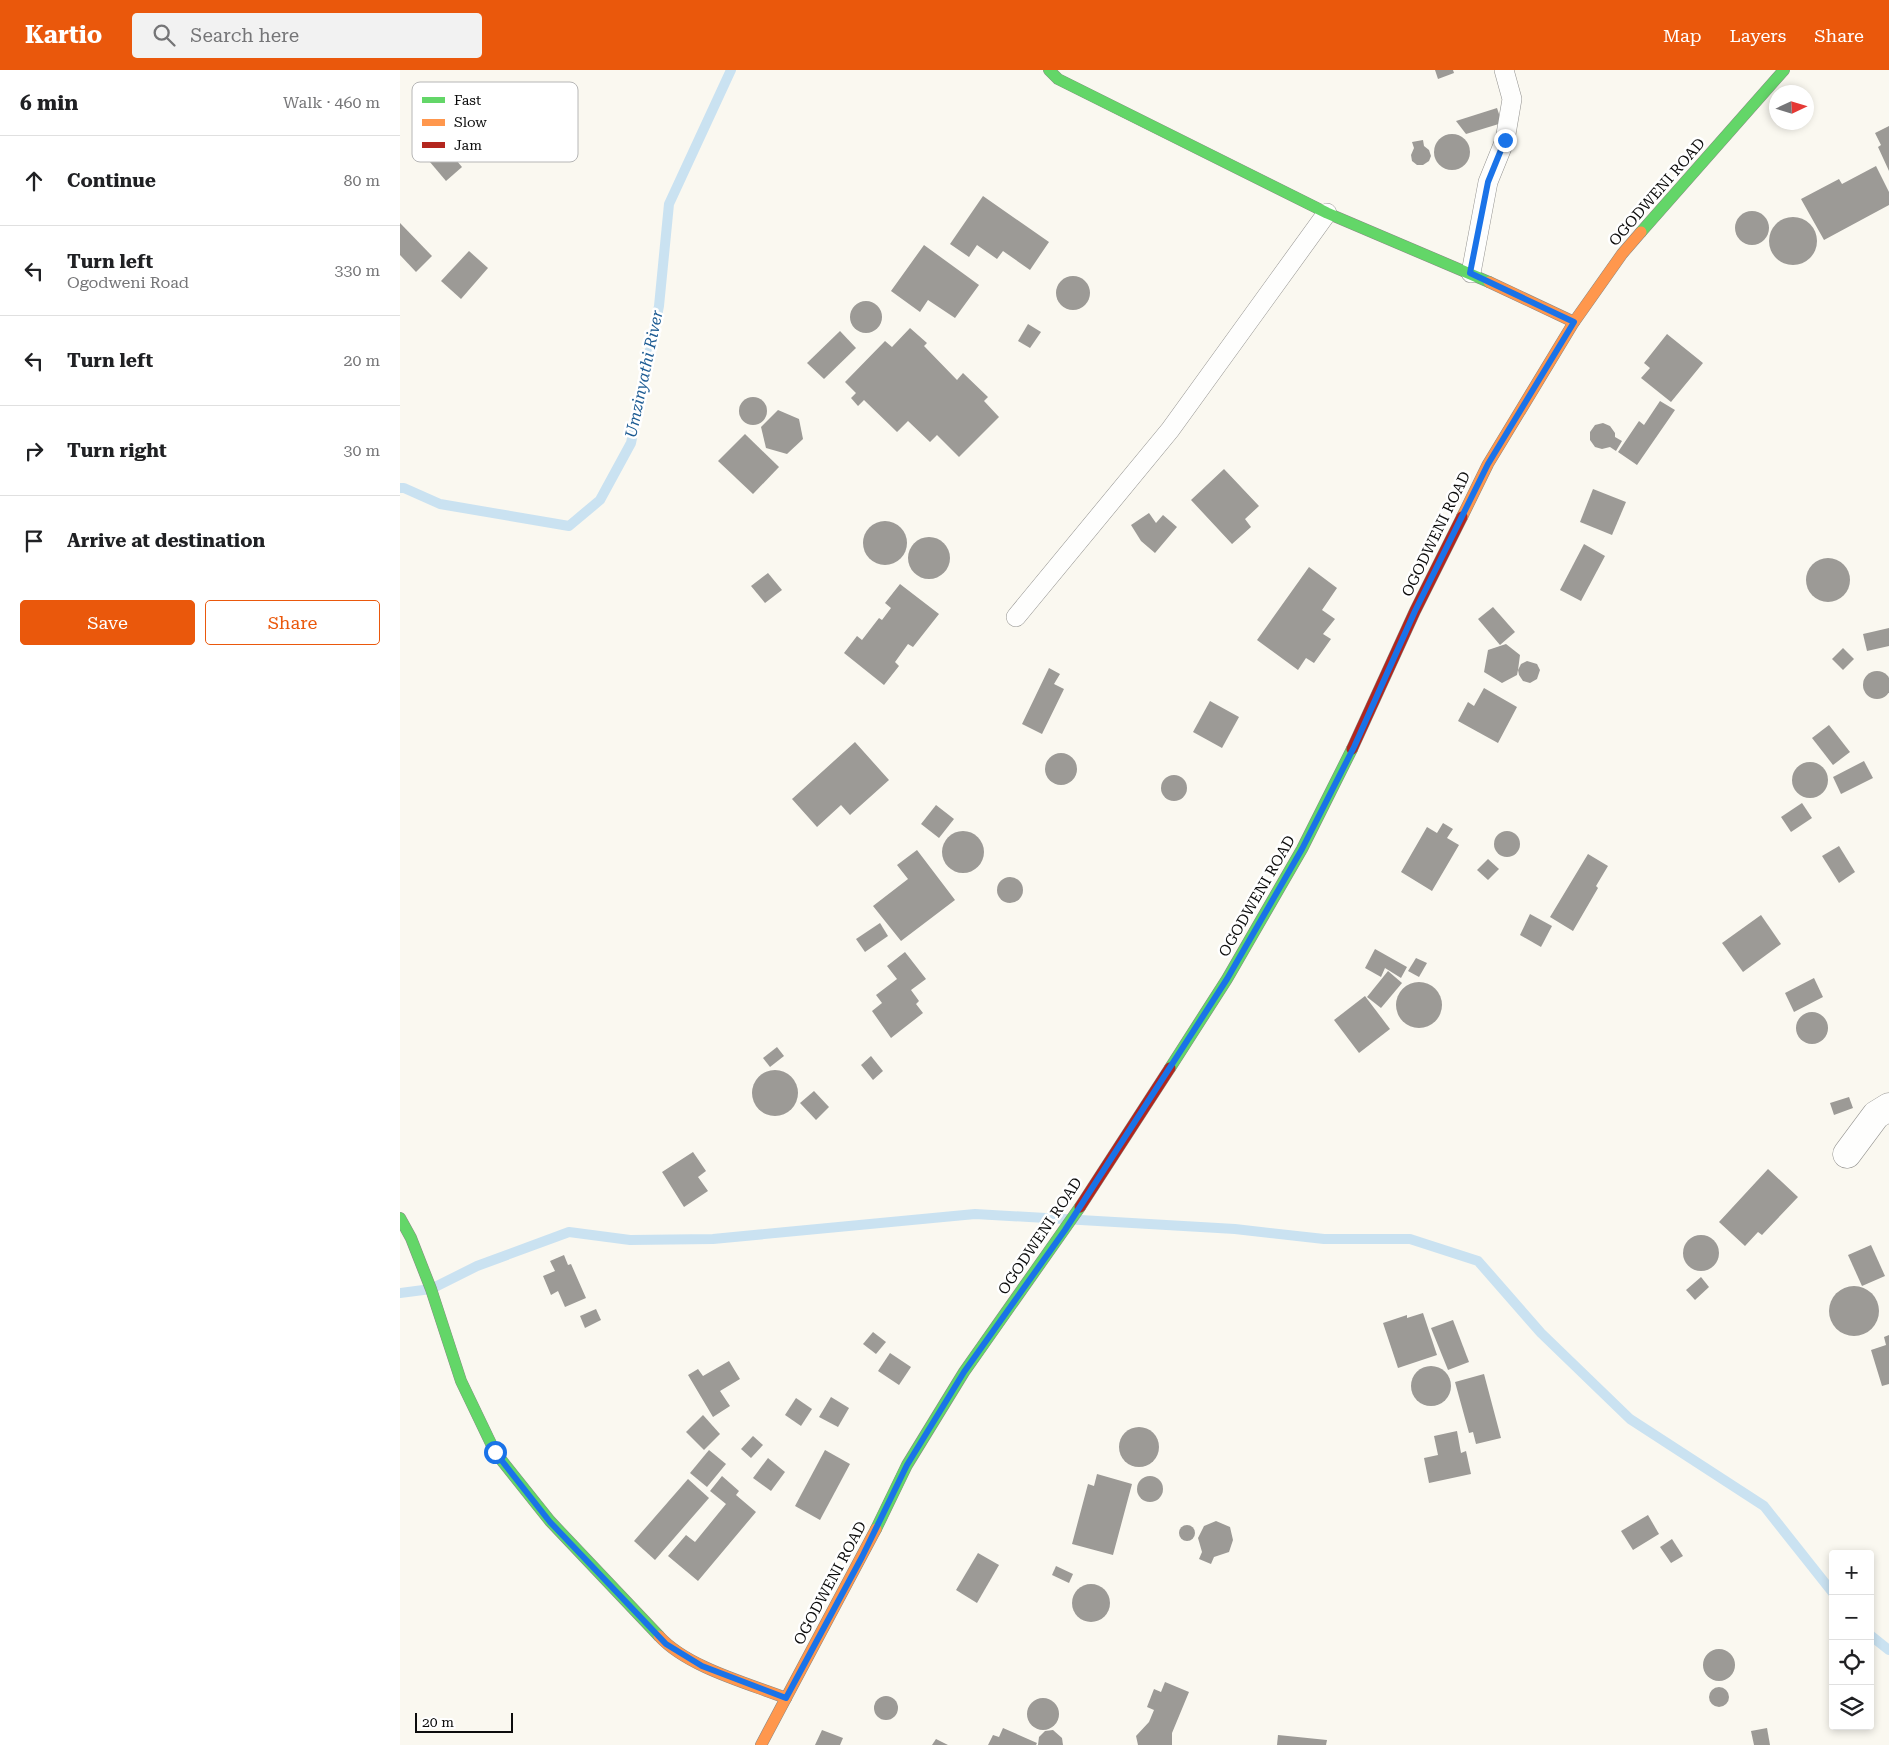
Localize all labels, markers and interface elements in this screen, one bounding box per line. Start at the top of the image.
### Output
search box [132,13,482,58]
text: Kartio [25,21,102,49]
icon: search [150,21,178,49]
text: Search here [190,24,299,47]
text: Map [1663,25,1702,46]
text: Layers [1730,25,1786,46]
text: Share [1814,25,1864,46]
legend [412,82,578,162]
north arrow [1769,85,1814,130]
text: 6 min [20,91,78,115]
text: Fast [454,92,481,108]
text: Walk · 460 m [283,93,380,112]
text: Slow [454,114,487,130]
route end [1494,129,1517,152]
street label: OGODWENI ROAD [1605,134,1709,250]
text: Jam [454,137,482,153]
icon: ahead [20,167,48,195]
text: Continue [67,169,156,192]
text: 80 m [343,171,380,190]
text: Turn left [67,250,153,273]
icon: left [20,257,48,285]
text: 330 m [334,261,380,280]
text: Ogodweni Road [67,273,189,292]
water label: Umzinyathi River [621,308,667,440]
icon: left [20,347,48,375]
text: Turn left [67,349,153,372]
text: 20 m [343,351,380,370]
icon: right [20,437,48,465]
text: Turn right [67,439,167,462]
text: 30 m [343,441,380,460]
street label: OGODWENI ROAD [1398,468,1474,600]
icon: arrive [20,527,48,555]
text: Arrive at destination [67,529,265,552]
button: Save [20,600,195,645]
button: Share [205,600,380,645]
street label: OGODWENI ROAD [1215,832,1299,960]
street label: OGODWENI ROAD [994,1174,1086,1298]
route start [484,1441,507,1464]
street label: OGODWENI ROAD [790,1518,870,1648]
map controls [1829,1550,1874,1730]
button: + [1829,1550,1874,1595]
button: − [1829,1595,1874,1640]
button: locate [1829,1640,1874,1685]
button: layers [1829,1685,1874,1730]
scale bar [415,1710,512,1733]
text: 20 m [422,1714,454,1730]

